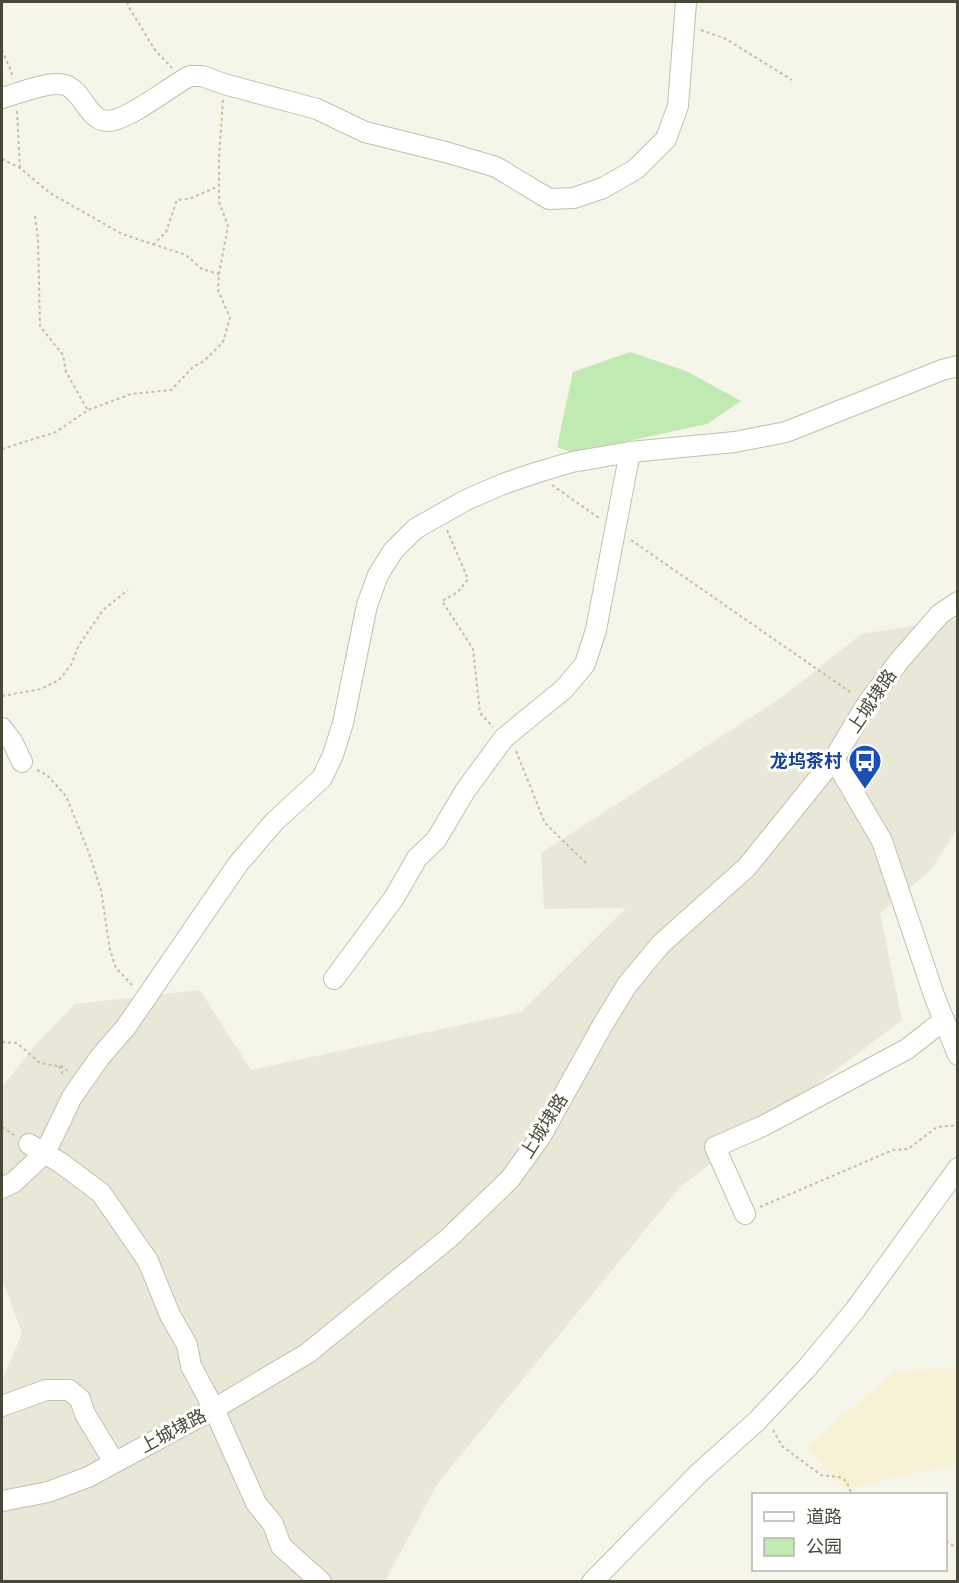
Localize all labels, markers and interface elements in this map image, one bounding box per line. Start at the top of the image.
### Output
street label: 上城埭路 [844,666,900,736]
bus stop icon: 龙坞茶村 [847,743,883,790]
place label: 龙坞茶村 [770,751,842,771]
street label: 上城埭路 [516,1090,572,1162]
street label: 上城埭路 [137,1405,209,1457]
legend [752,1493,947,1571]
text: 道路 [806,1507,842,1527]
text: 公园 [806,1537,842,1557]

